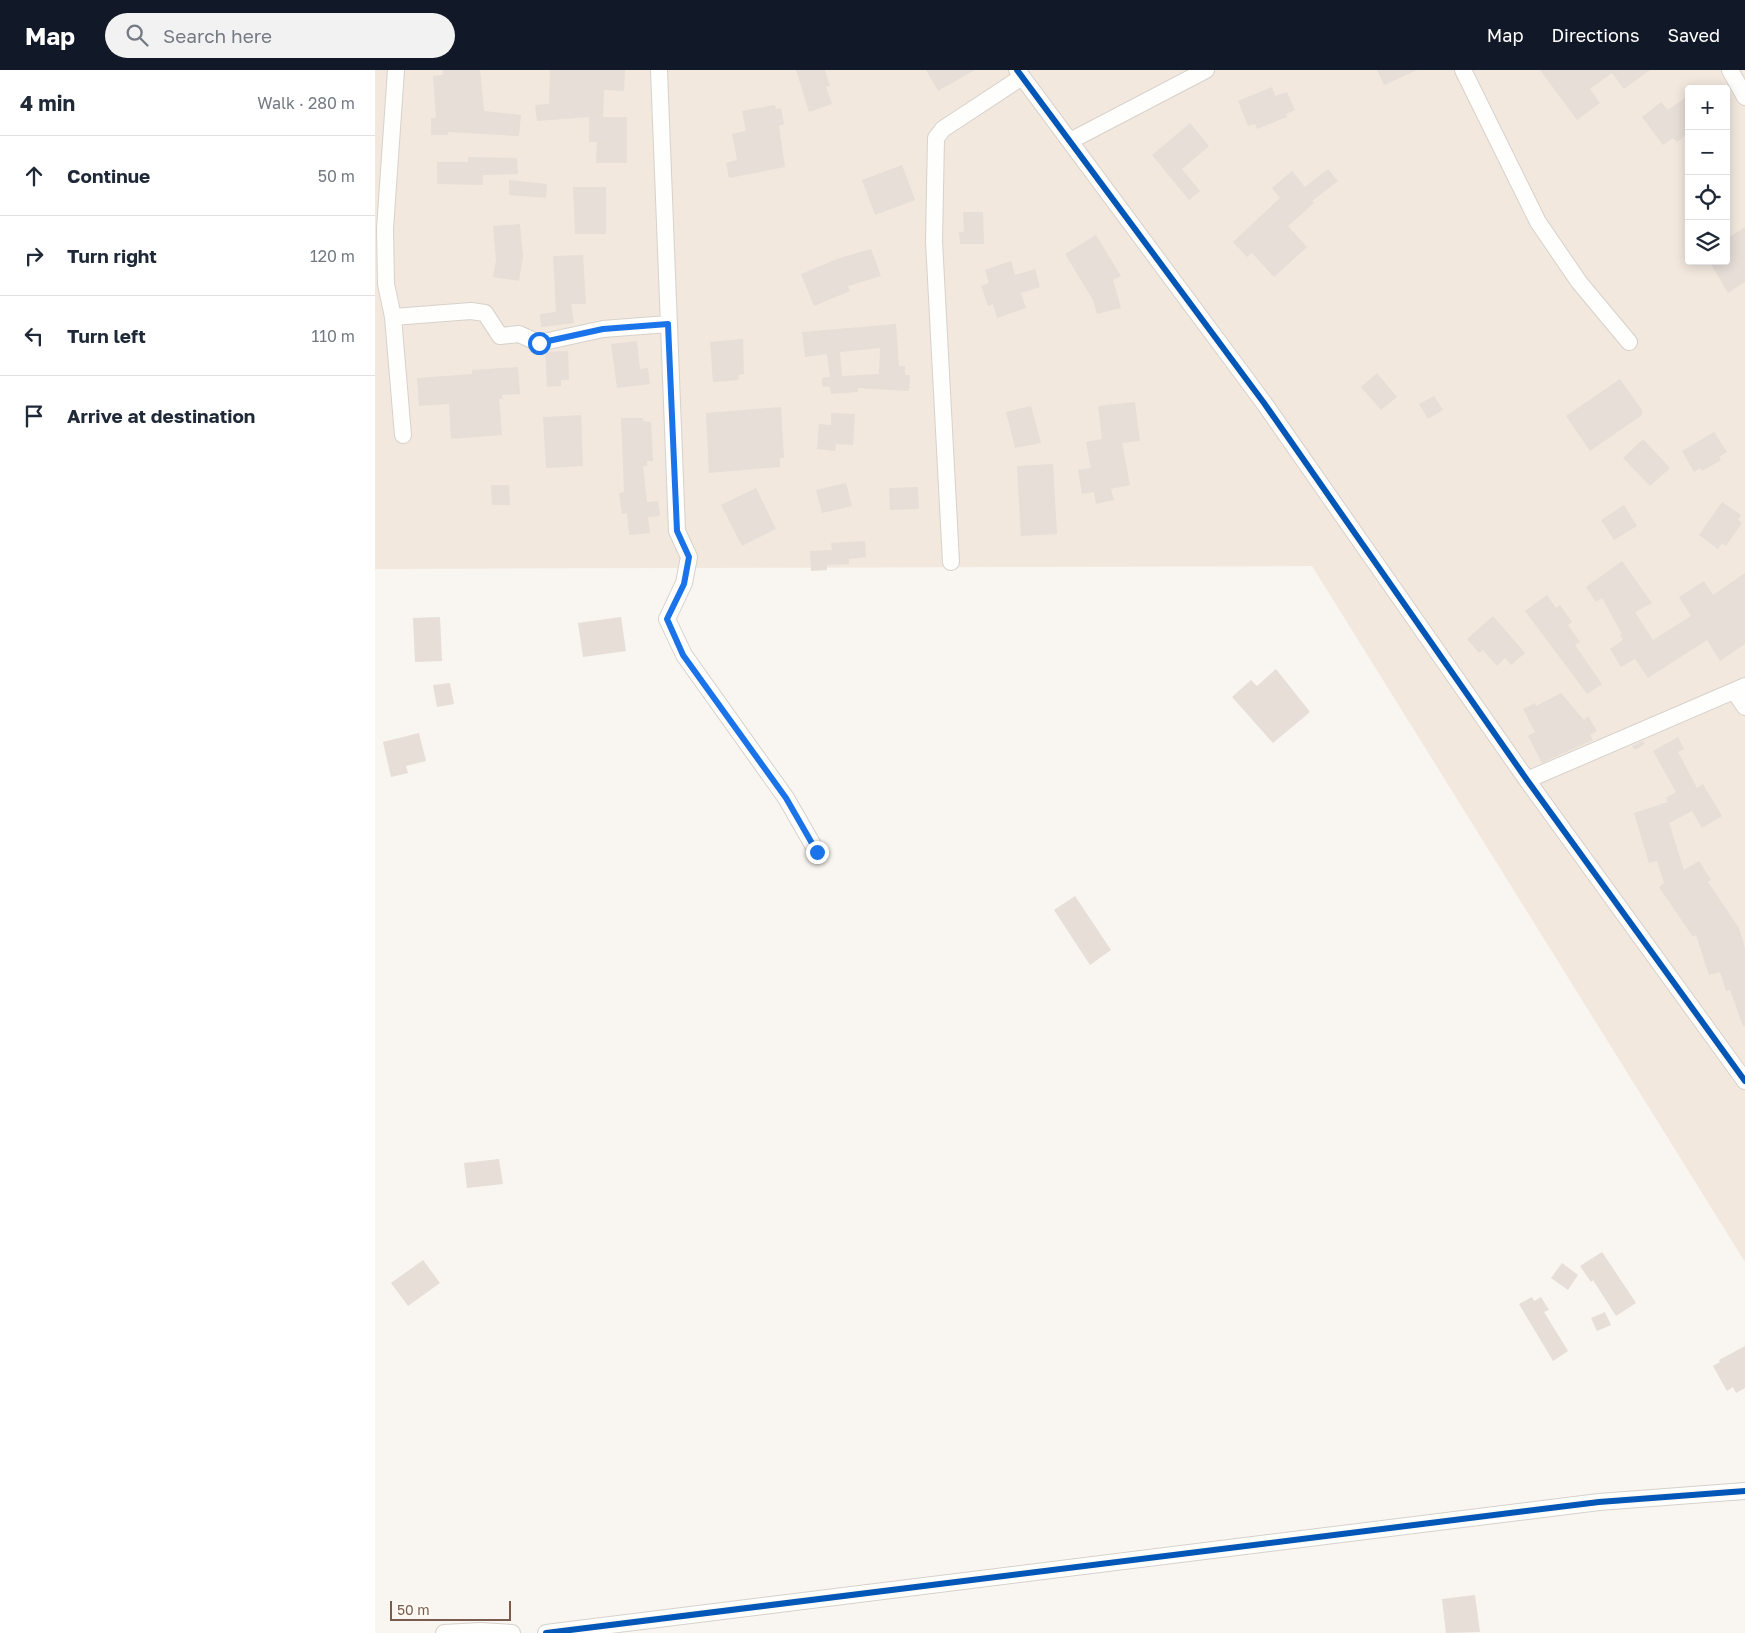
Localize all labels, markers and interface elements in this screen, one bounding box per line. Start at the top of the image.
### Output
search box [105,13,455,58]
text: Map [25,21,75,50]
icon: search [123,21,151,49]
text: Search here [163,24,272,47]
text: Map [1487,24,1523,46]
text: Directions [1551,24,1639,46]
text: Saved [1667,24,1720,46]
map controls [1685,85,1730,265]
button: + [1685,85,1730,130]
text: 4 min [20,90,75,116]
text: Walk · 280 m [257,93,355,113]
button: − [1685,130,1730,175]
icon: ahead [20,162,48,190]
text: Continue [67,164,150,187]
text: 50 m [318,166,355,186]
button: locate [1685,175,1730,220]
button: layers [1685,220,1730,265]
icon: right [20,242,48,270]
text: Turn right [67,244,157,267]
text: 120 m [310,246,355,266]
icon: left [20,322,48,350]
text: Turn left [67,324,146,347]
text: 110 m [311,326,355,346]
route start [528,332,551,355]
icon: arrive [20,402,48,430]
text: Arrive at destination [67,404,255,427]
route end [806,841,829,864]
scale bar [390,1598,511,1621]
text: 50 m [397,1601,430,1618]

